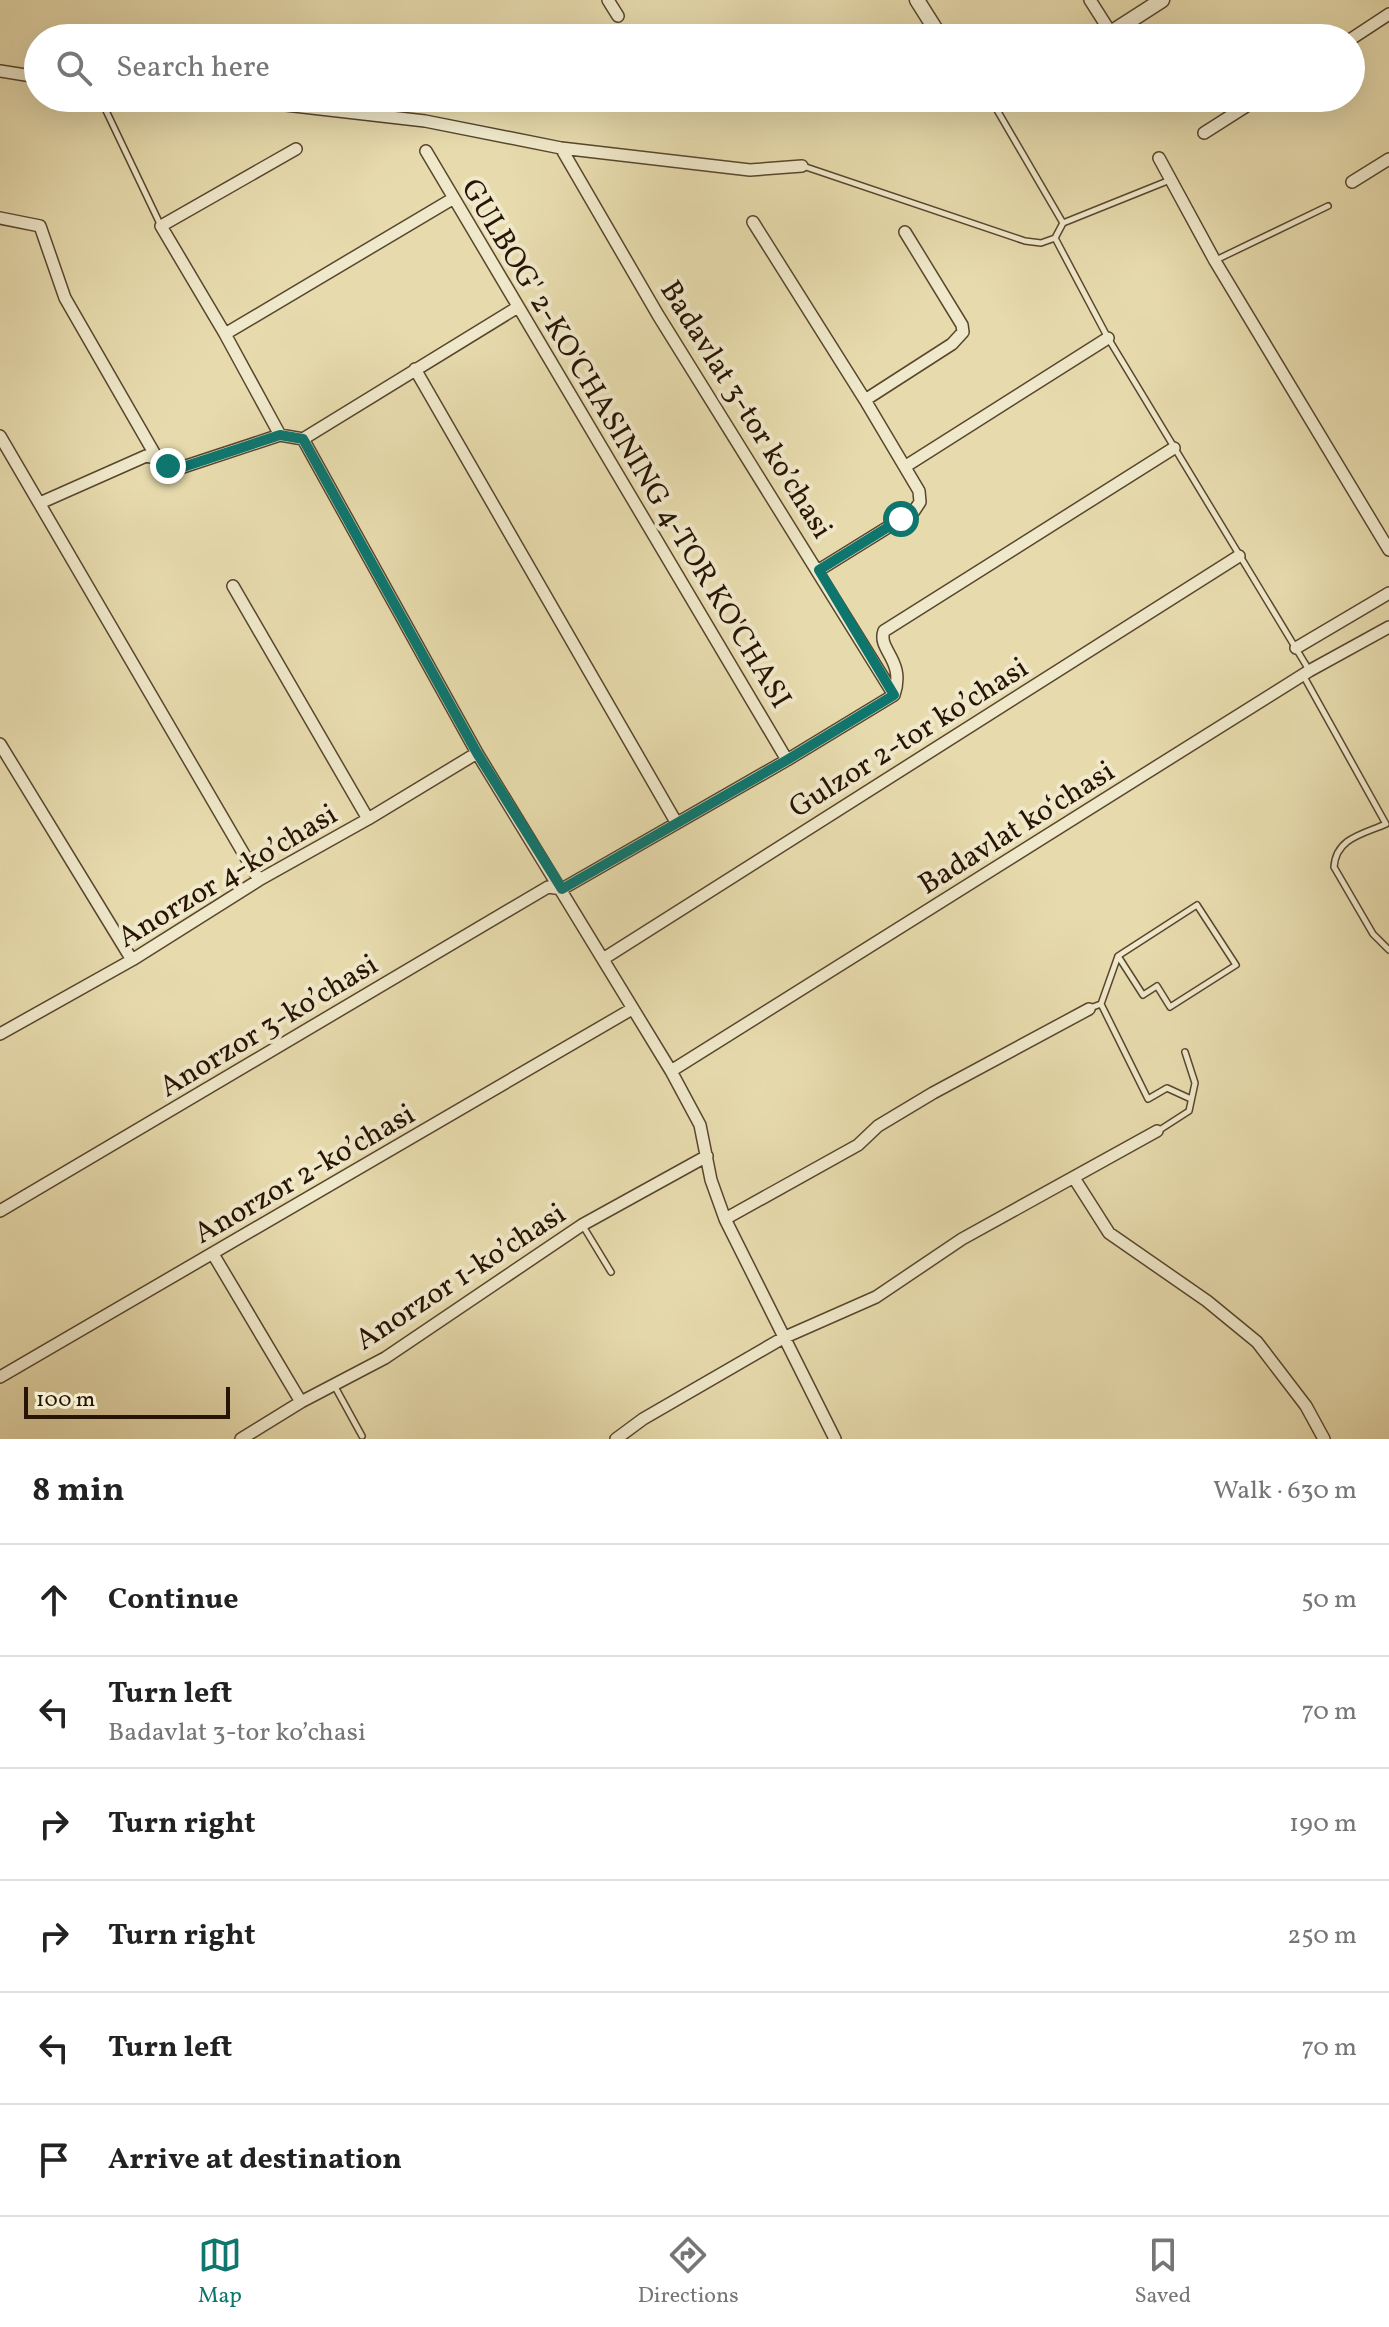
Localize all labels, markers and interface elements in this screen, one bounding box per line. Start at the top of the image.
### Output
search box [24,24,1365,112]
icon: search [52,46,96,90]
text: Search here [116,47,270,89]
street label: GULBOG' 2-KO'CHASINING 4-TOR KO'CHASI [450,171,801,717]
street label: Badavlat 3-tor koʼchasi [649,273,842,547]
route end [150,448,186,484]
route start [883,501,919,537]
street label: Gulzor 2-tor koʼchasi [781,648,1037,829]
street label: Badavlat koʻchasi [911,751,1123,906]
street label: Аnorzor 4-koʼchasi [110,794,346,959]
street label: Аnorzor 3-koʼchasi [152,945,386,1109]
street label: Аnorzor 2-koʼchasi [187,1094,423,1255]
street label: Аnorzor 1-koʼchasi [347,1194,575,1362]
scale bar [24,1383,230,1419]
text: 100 m [36,1385,95,1416]
text: 8 min [32,1468,125,1515]
text: Walk · 630 m [1213,1473,1357,1509]
icon: ahead [32,1578,76,1622]
text: Continue [108,1579,239,1621]
text: 50 m [1301,1582,1357,1618]
text: Turn left [108,1673,232,1715]
icon: left [32,1690,76,1734]
text: 70 m [1302,1694,1357,1730]
text: Badavlat 3-tor koʼchasi [108,1715,366,1751]
icon: right [32,1802,76,1846]
text: Turn right [108,1803,256,1845]
text: 190 m [1289,1806,1357,1842]
icon: right [32,1914,76,1958]
text: Turn right [108,1915,256,1957]
text: 250 m [1287,1918,1357,1954]
icon: left [32,2026,76,2070]
text: Turn left [108,2027,232,2069]
text: 70 m [1302,2030,1357,2066]
icon: arrive [32,2138,76,2182]
text: Arrive at destination [108,2139,402,2181]
tab: Map [198,2233,242,2312]
tab: Directions [638,2233,739,2312]
tab: Saved [1134,2233,1191,2312]

